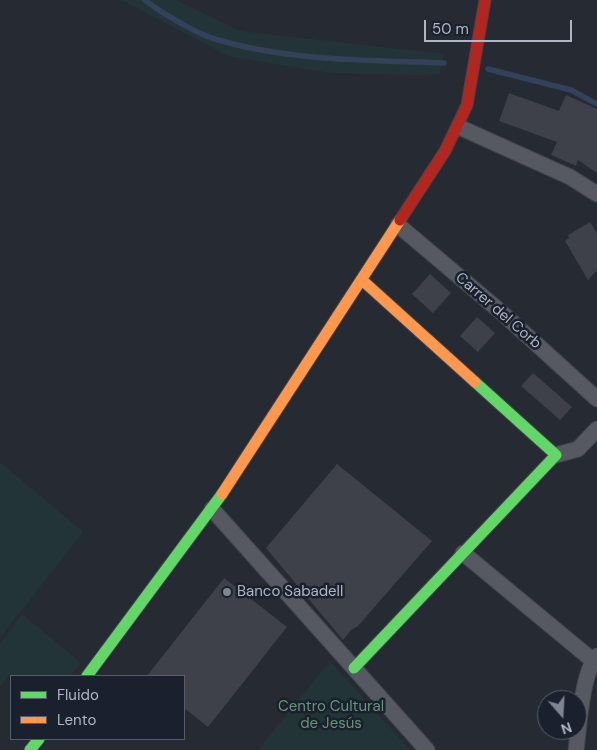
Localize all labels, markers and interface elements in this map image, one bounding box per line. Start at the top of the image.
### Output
scale bar [427,10,574,42]
text: 50 m [432,19,469,39]
street label: Carrer del Corb [451,269,545,353]
place label: Banco Sabadell [237,583,343,601]
marker: Banco Sabadell [221,586,233,598]
legend [10,675,185,740]
text: Fluido [57,685,99,705]
north arrow [537,690,587,740]
park label: Centro Cultural de Jesús [278,698,384,733]
text: Lento [57,710,96,730]
text: N [559,718,574,738]

